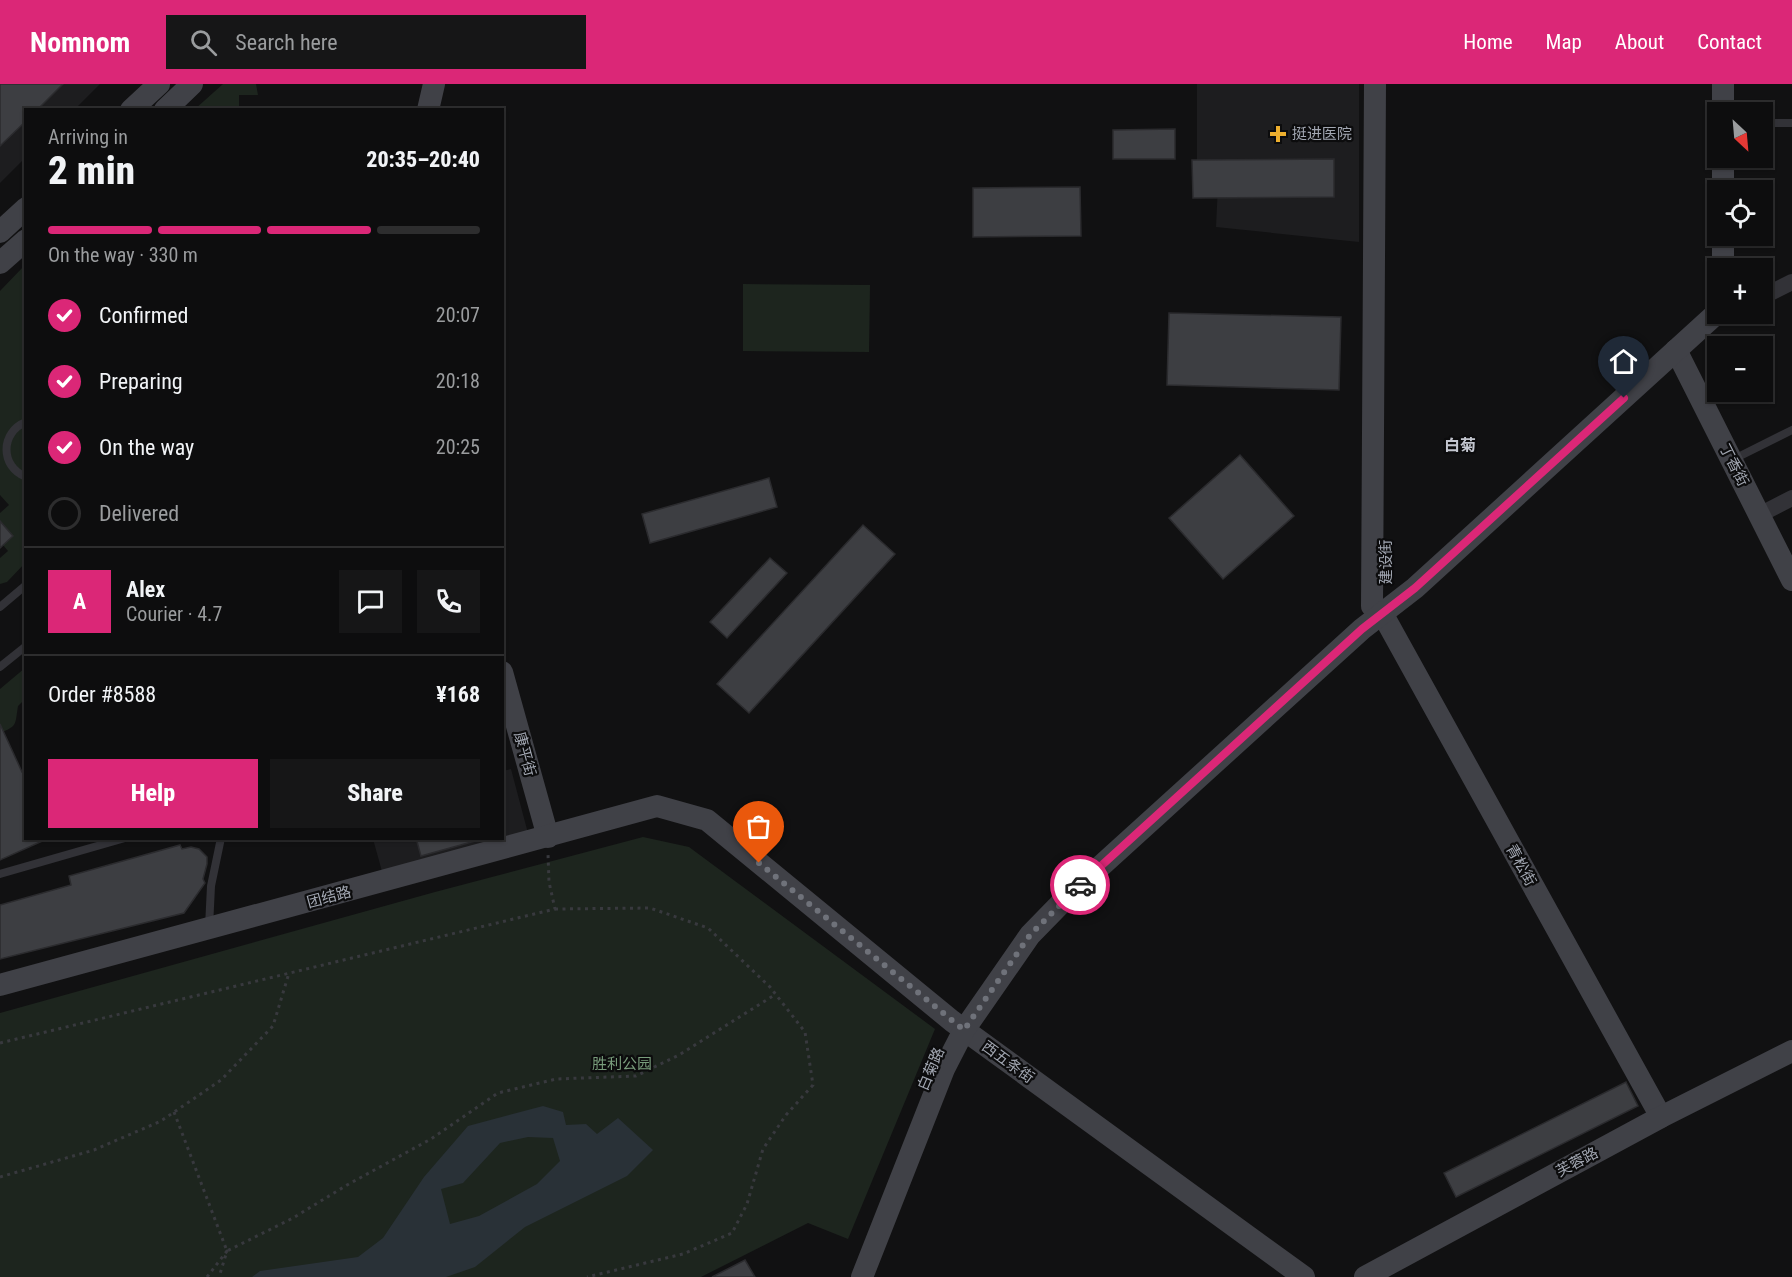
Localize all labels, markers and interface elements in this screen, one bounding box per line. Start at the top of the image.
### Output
search box [166,15,586,69]
text: Nomnom [30,26,130,59]
icon: search [187,26,220,59]
text: Search here [235,30,338,55]
text: Home [1463,30,1513,54]
text: Map [1546,30,1582,54]
text: About [1615,30,1664,54]
text: Contact [1697,30,1762,54]
north arrow [1707,102,1773,168]
map controls [1707,102,1773,402]
text: Arriving in [48,125,128,149]
marker: 挺进医院 [1269,125,1287,143]
place label: 挺进医院 [1292,125,1352,143]
text: 20:35–20:40 [366,147,480,172]
text: 2 min [48,148,135,194]
button: locate [1707,180,1773,246]
text: On the way · 330 m [48,243,198,267]
button: + [1707,258,1773,324]
icon: check [48,299,81,332]
text: Confirmed [99,303,188,328]
text: 20:07 [436,303,480,327]
pin [1598,336,1649,398]
button: − [1707,336,1773,402]
icon: home [1607,345,1640,378]
icon: check [48,365,81,398]
text: Preparing [99,369,183,394]
text: 20:18 [436,369,480,393]
icon: check [48,431,81,464]
text: On the way [99,435,194,460]
text: 20:25 [436,435,480,459]
district label: 白菊 [1444,436,1476,455]
street label: 丁香街 [1716,441,1752,489]
text: Delivered [99,501,179,526]
street label: 建设街 [1377,539,1395,585]
button: chat [339,570,402,633]
button: phone [417,570,480,633]
text: Alex [126,577,165,602]
text: A [73,589,86,614]
text: Courier · 4.7 [126,602,222,626]
text: Order #8588 [48,682,156,707]
text: ¥168 [436,682,480,707]
street label: 康平街 [510,730,540,778]
button: Help [48,759,258,828]
button: Share [270,759,480,828]
pin [733,801,784,863]
icon: bag [742,810,775,843]
street label: 青松街 [1502,841,1540,889]
courier [1050,855,1110,915]
icon: car [1064,869,1097,902]
street label: 团结路 [305,882,353,912]
street label: 西五条街 [978,1037,1038,1087]
street label: 白菊路 [914,1045,948,1093]
park label: 胜利公园 [592,1055,652,1073]
street label: 芙蓉路 [1553,1143,1601,1181]

